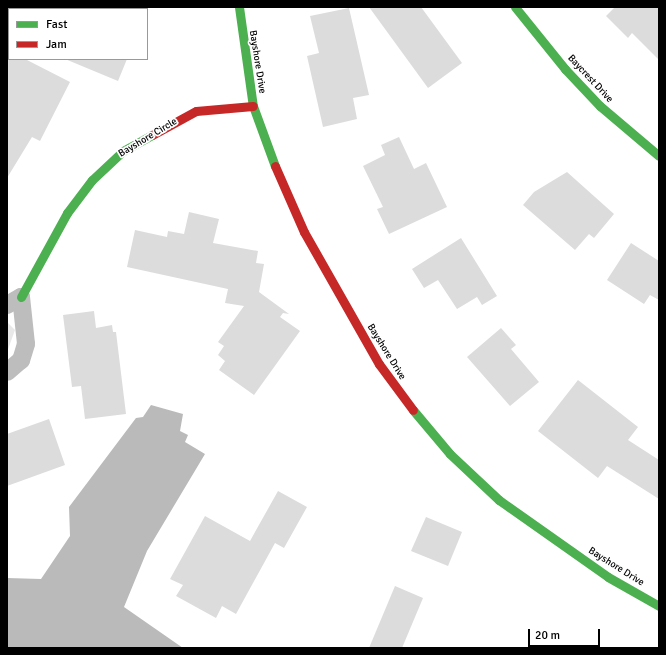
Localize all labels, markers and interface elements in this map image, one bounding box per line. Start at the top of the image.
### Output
legend [8,8,148,60]
text: Fast [46,17,67,32]
street label: Bayshore Drive [246,30,268,94]
text: Jam [46,37,67,52]
street label: Baycrest Drive [565,53,615,105]
street label: Bayshore Circle [117,116,179,160]
street label: Bayshore Drive [364,322,408,382]
street label: Bayshore Drive [586,545,646,589]
scale bar [530,621,602,647]
text: 20 m [535,628,560,643]

